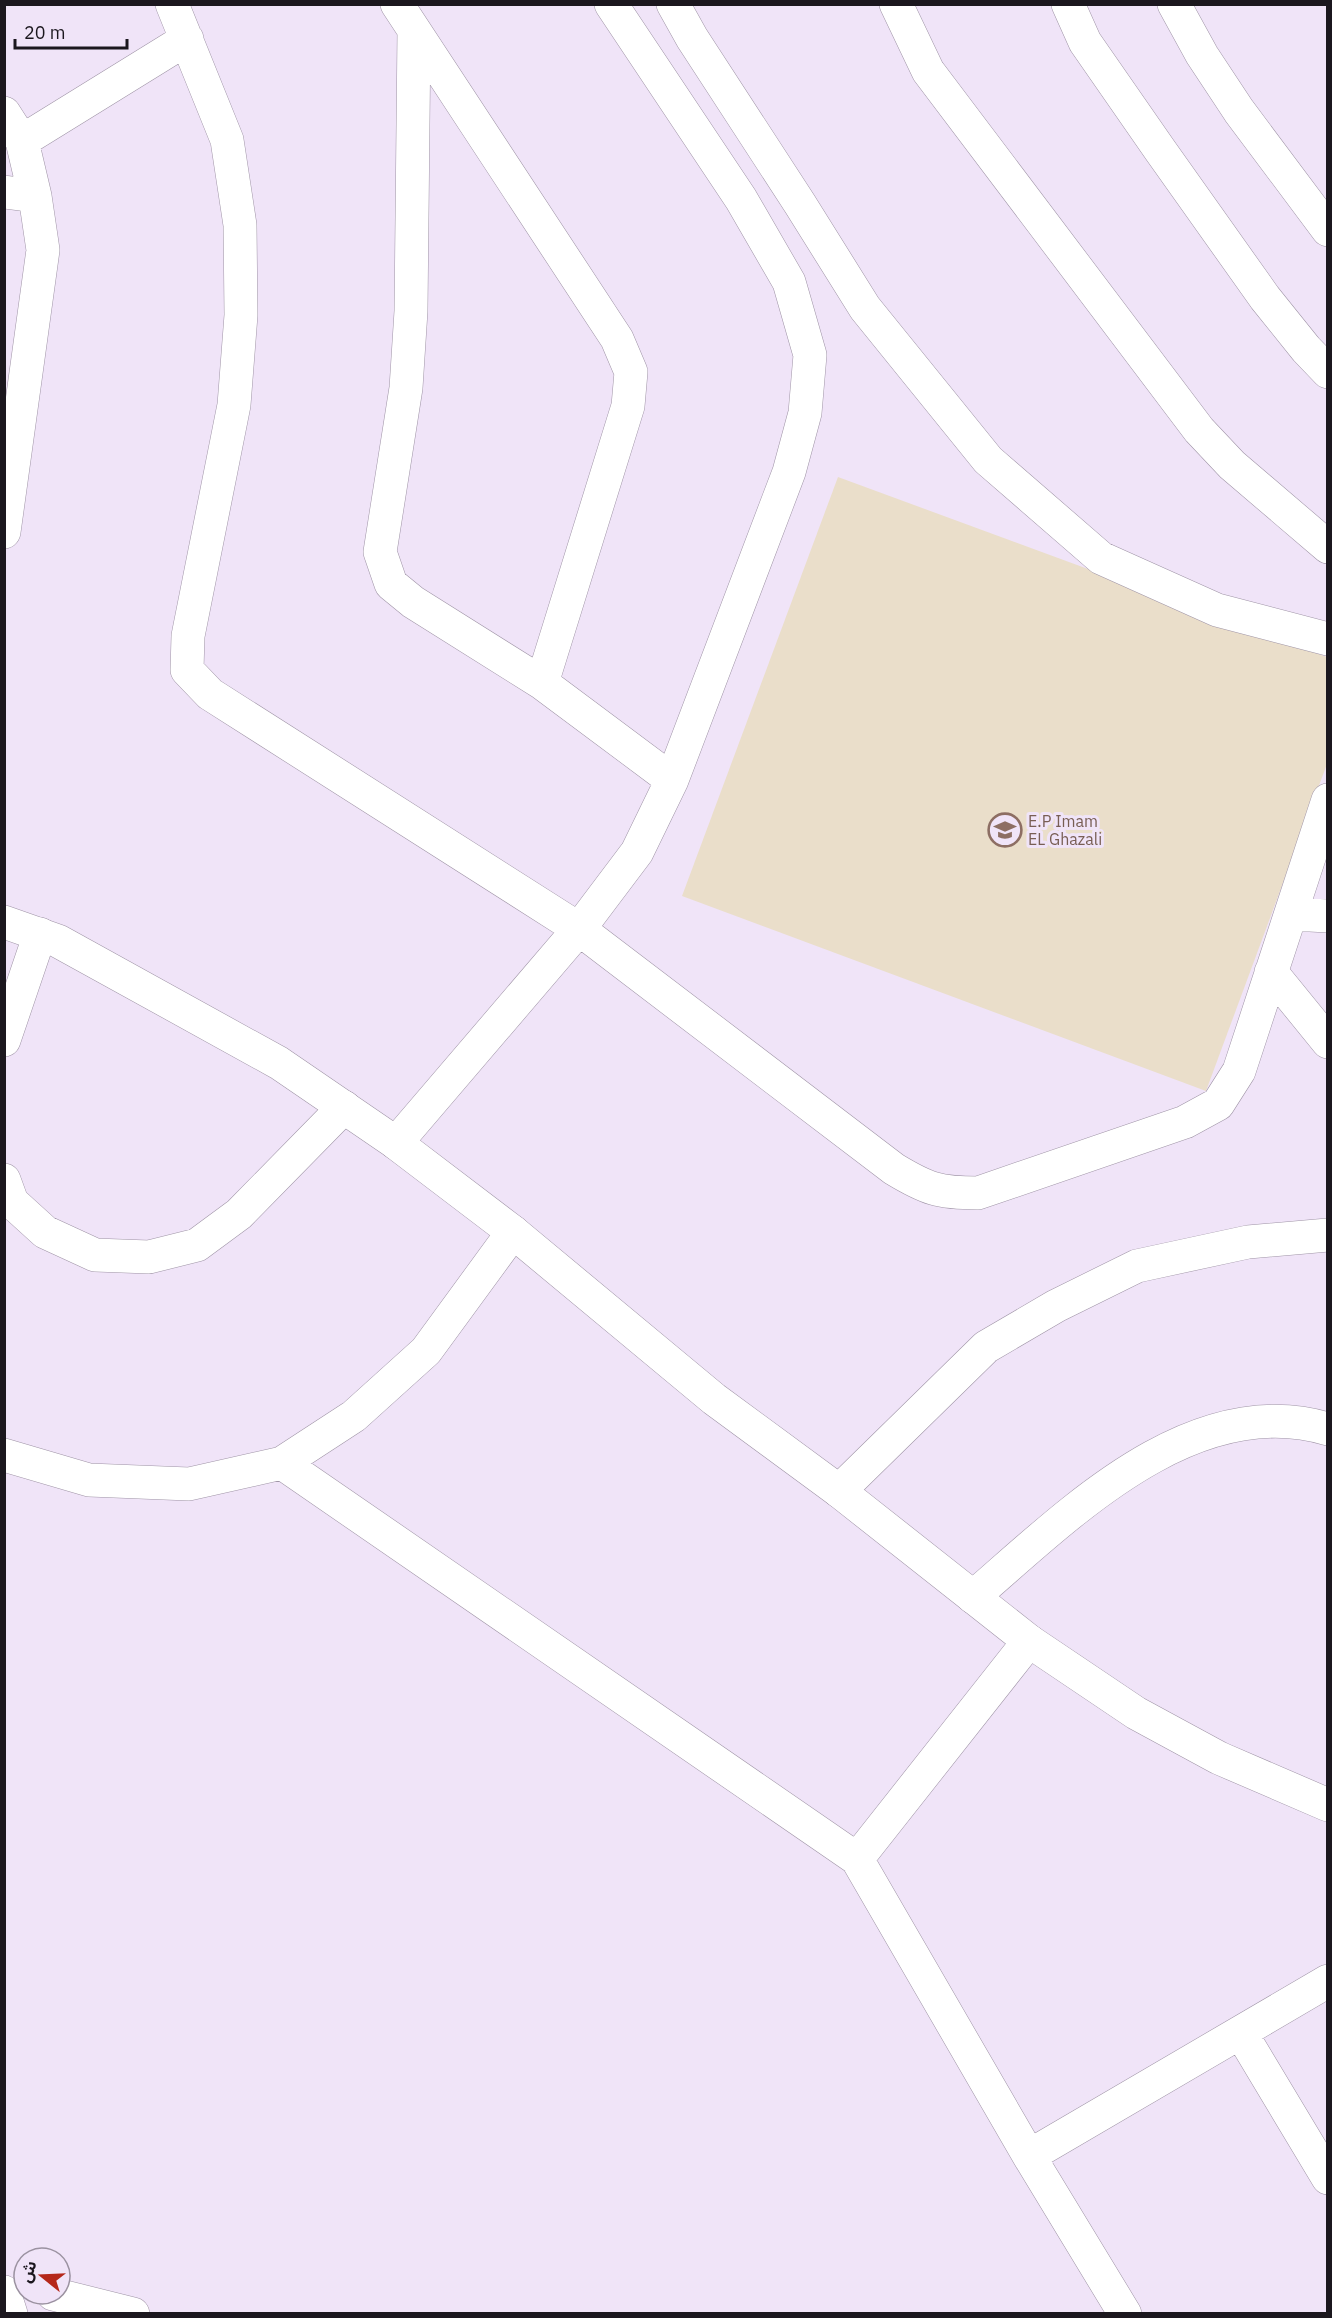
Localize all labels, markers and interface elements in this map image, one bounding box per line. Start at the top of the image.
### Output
scale bar [15,12,128,50]
text: 20 m [24,21,66,44]
place label: E.P Imam EL Ghazali [1028,811,1102,849]
school or university icon: E.P Imam EL Ghazali [987,812,1023,848]
north arrow [12,2246,72,2306]
text: ش [15,2258,41,2285]

